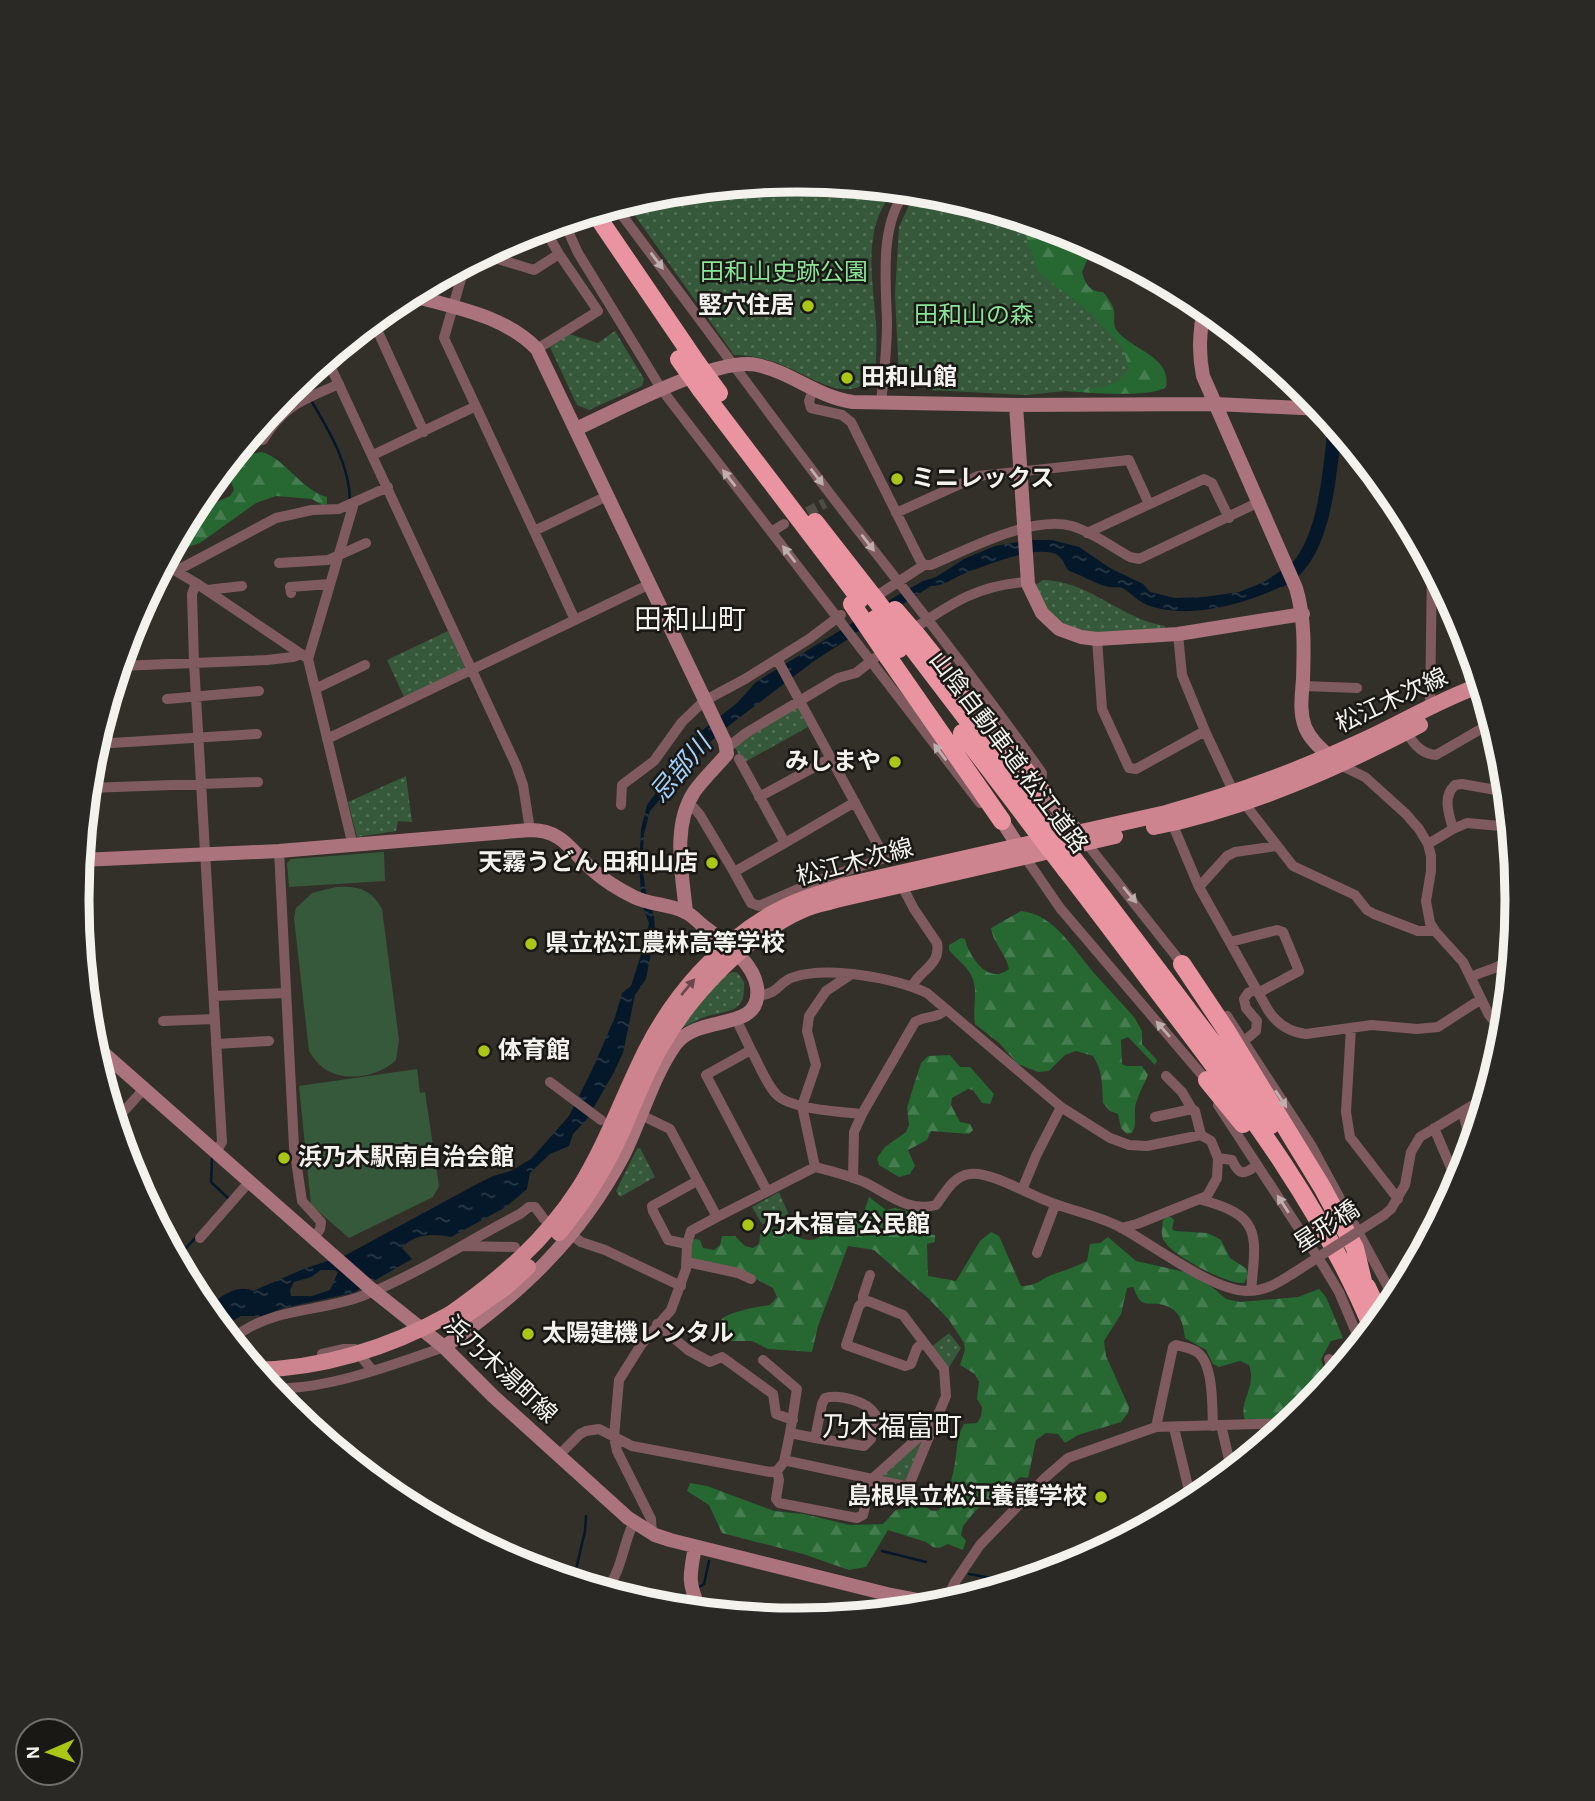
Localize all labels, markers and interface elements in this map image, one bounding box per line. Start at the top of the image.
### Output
one-way arrow [649,252,663,270]
park label: 田和山史跡公園 [700,259,868,285]
place label: 竪穴住居 [698,292,794,318]
marker: 竪穴住居 [800,298,816,314]
park label: 田和山の森 [914,302,1034,328]
place label: 田和山館 [861,364,957,390]
marker: 田和山館 [839,370,855,386]
place label: ミニレックス [911,466,1054,491]
one-way arrow [810,468,824,486]
one-way arrow [721,470,736,488]
marker: ミニレックス [889,471,905,487]
one-way arrow [860,534,874,552]
one-way arrow [782,546,797,564]
district label: 田和山町 [634,605,746,635]
street label: 山陰自動車道;松江道路 [925,647,1093,858]
street label: 松江木次線 [1332,663,1451,737]
water label: 忌部川 [645,728,718,807]
one-way arrow [933,744,948,762]
place label: みしまや [785,749,881,774]
marker: みしまや [887,754,903,770]
street label: 松江木次線 [793,834,916,890]
place label: 天霧うどん 田和山店 [478,849,698,875]
marker: 天霧うどん 田和山店 [704,855,720,871]
one-way arrow [1122,887,1137,904]
place label: 県立松江農林高等学校 [545,930,785,956]
marker: 県立松江農林高等学校 [523,936,539,952]
one-way arrow [680,978,696,996]
one-way arrow [1155,1020,1171,1038]
place label: 体育館 [498,1037,570,1063]
marker: 体育館 [476,1043,492,1059]
one-way arrow [1275,1089,1288,1108]
place label: 浜乃木駅南自治会館 [298,1144,514,1170]
marker: 浜乃木駅南自治会館 [276,1150,292,1166]
one-way arrow [1276,1194,1289,1214]
street label: 星形橋 [1289,1196,1364,1257]
place label: 乃木福富公民館 [762,1211,930,1237]
marker: 乃木福富公民館 [740,1217,756,1233]
street label: 浜乃木湯町線 [439,1311,562,1428]
place label: 太陽建機レンタル [542,1320,734,1346]
marker: 太陽建機レンタル [520,1326,536,1342]
district label: 乃木福富町 [822,1412,962,1442]
place label: 島根県立松江養護学校 [847,1483,1087,1509]
marker: 島根県立松江養護学校 [1093,1489,1109,1505]
north arrow [14,1717,84,1787]
text: N [24,1746,43,1759]

